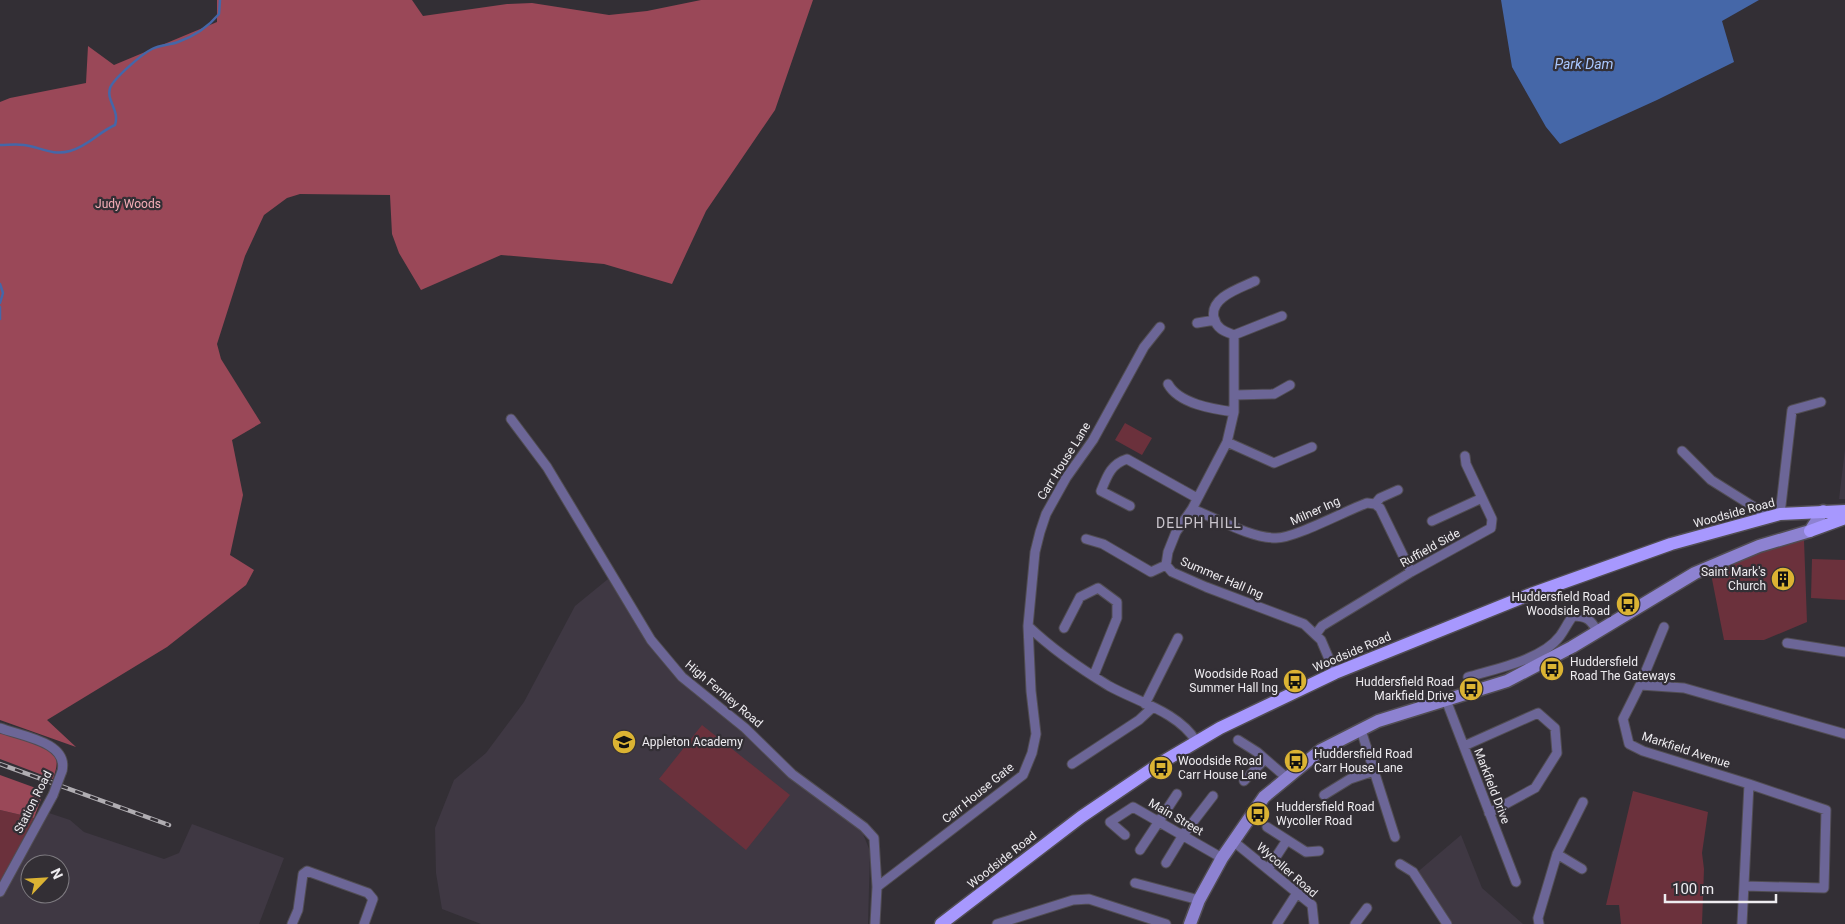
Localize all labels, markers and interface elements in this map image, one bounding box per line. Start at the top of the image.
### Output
water label: Park Dam [1554,56,1614,72]
park label: Judy Woods [95,197,161,211]
street label: Carr House Lane [1034,420,1094,502]
street label: Milner Ing [1288,494,1342,528]
street label: Woodside Road [1692,495,1776,531]
district label: DELPH HILL [1156,515,1242,531]
street label: Ruffield Side [1398,526,1462,570]
street label: Summer Hall Ing [1178,554,1266,602]
place label: Saint Mark's Church [1701,565,1766,593]
building icon: Saint Mark's Church [1770,566,1796,592]
place label: Huddersfield Road Woodside Road [1511,590,1610,618]
bus stop icon: Huddersfield Road Woodside Road [1615,591,1641,617]
street label: Woodside Road [1311,629,1393,675]
place label: Huddersfield Road The Gateways [1570,655,1676,683]
bus stop icon: Huddersfield Road The Gateways [1539,656,1565,682]
street label: High Fernley Road [682,658,766,730]
place label: Woodside Road Summer Hall Ing [1189,667,1278,695]
bus stop icon: Woodside Road Summer Hall Ing [1282,668,1308,694]
place label: Huddersfield Road Markfield Drive [1355,675,1454,703]
bus stop icon: Huddersfield Road Markfield Drive [1458,676,1484,702]
school or university icon: Appleton Academy [611,729,637,755]
street label: Markfield Avenue [1640,729,1732,771]
place label: Appleton Academy [642,735,743,749]
street label: Markfield Drive [1471,746,1513,826]
place label: Huddersfield Road Carr House Lane [1314,747,1413,775]
bus stop icon: Huddersfield Road Carr House Lane [1283,748,1309,774]
place label: Woodside Road Carr House Lane [1178,754,1267,782]
bus stop icon: Woodside Road Carr House Lane [1148,755,1174,781]
street label: Carr House Gate [939,760,1017,826]
street label: Station Road [11,768,55,836]
street label: Main Street [1146,796,1206,838]
place label: Huddersfield Road Wycoller Road [1276,800,1375,828]
bus stop icon: Huddersfield Road Wycoller Road [1245,801,1271,827]
street label: Woodside Road [965,829,1039,891]
street label: Wycoller Road [1254,840,1320,900]
north arrow [20,854,70,904]
text: N [47,866,66,881]
scale bar [1665,872,1776,904]
text: 100 m [1672,880,1714,898]

